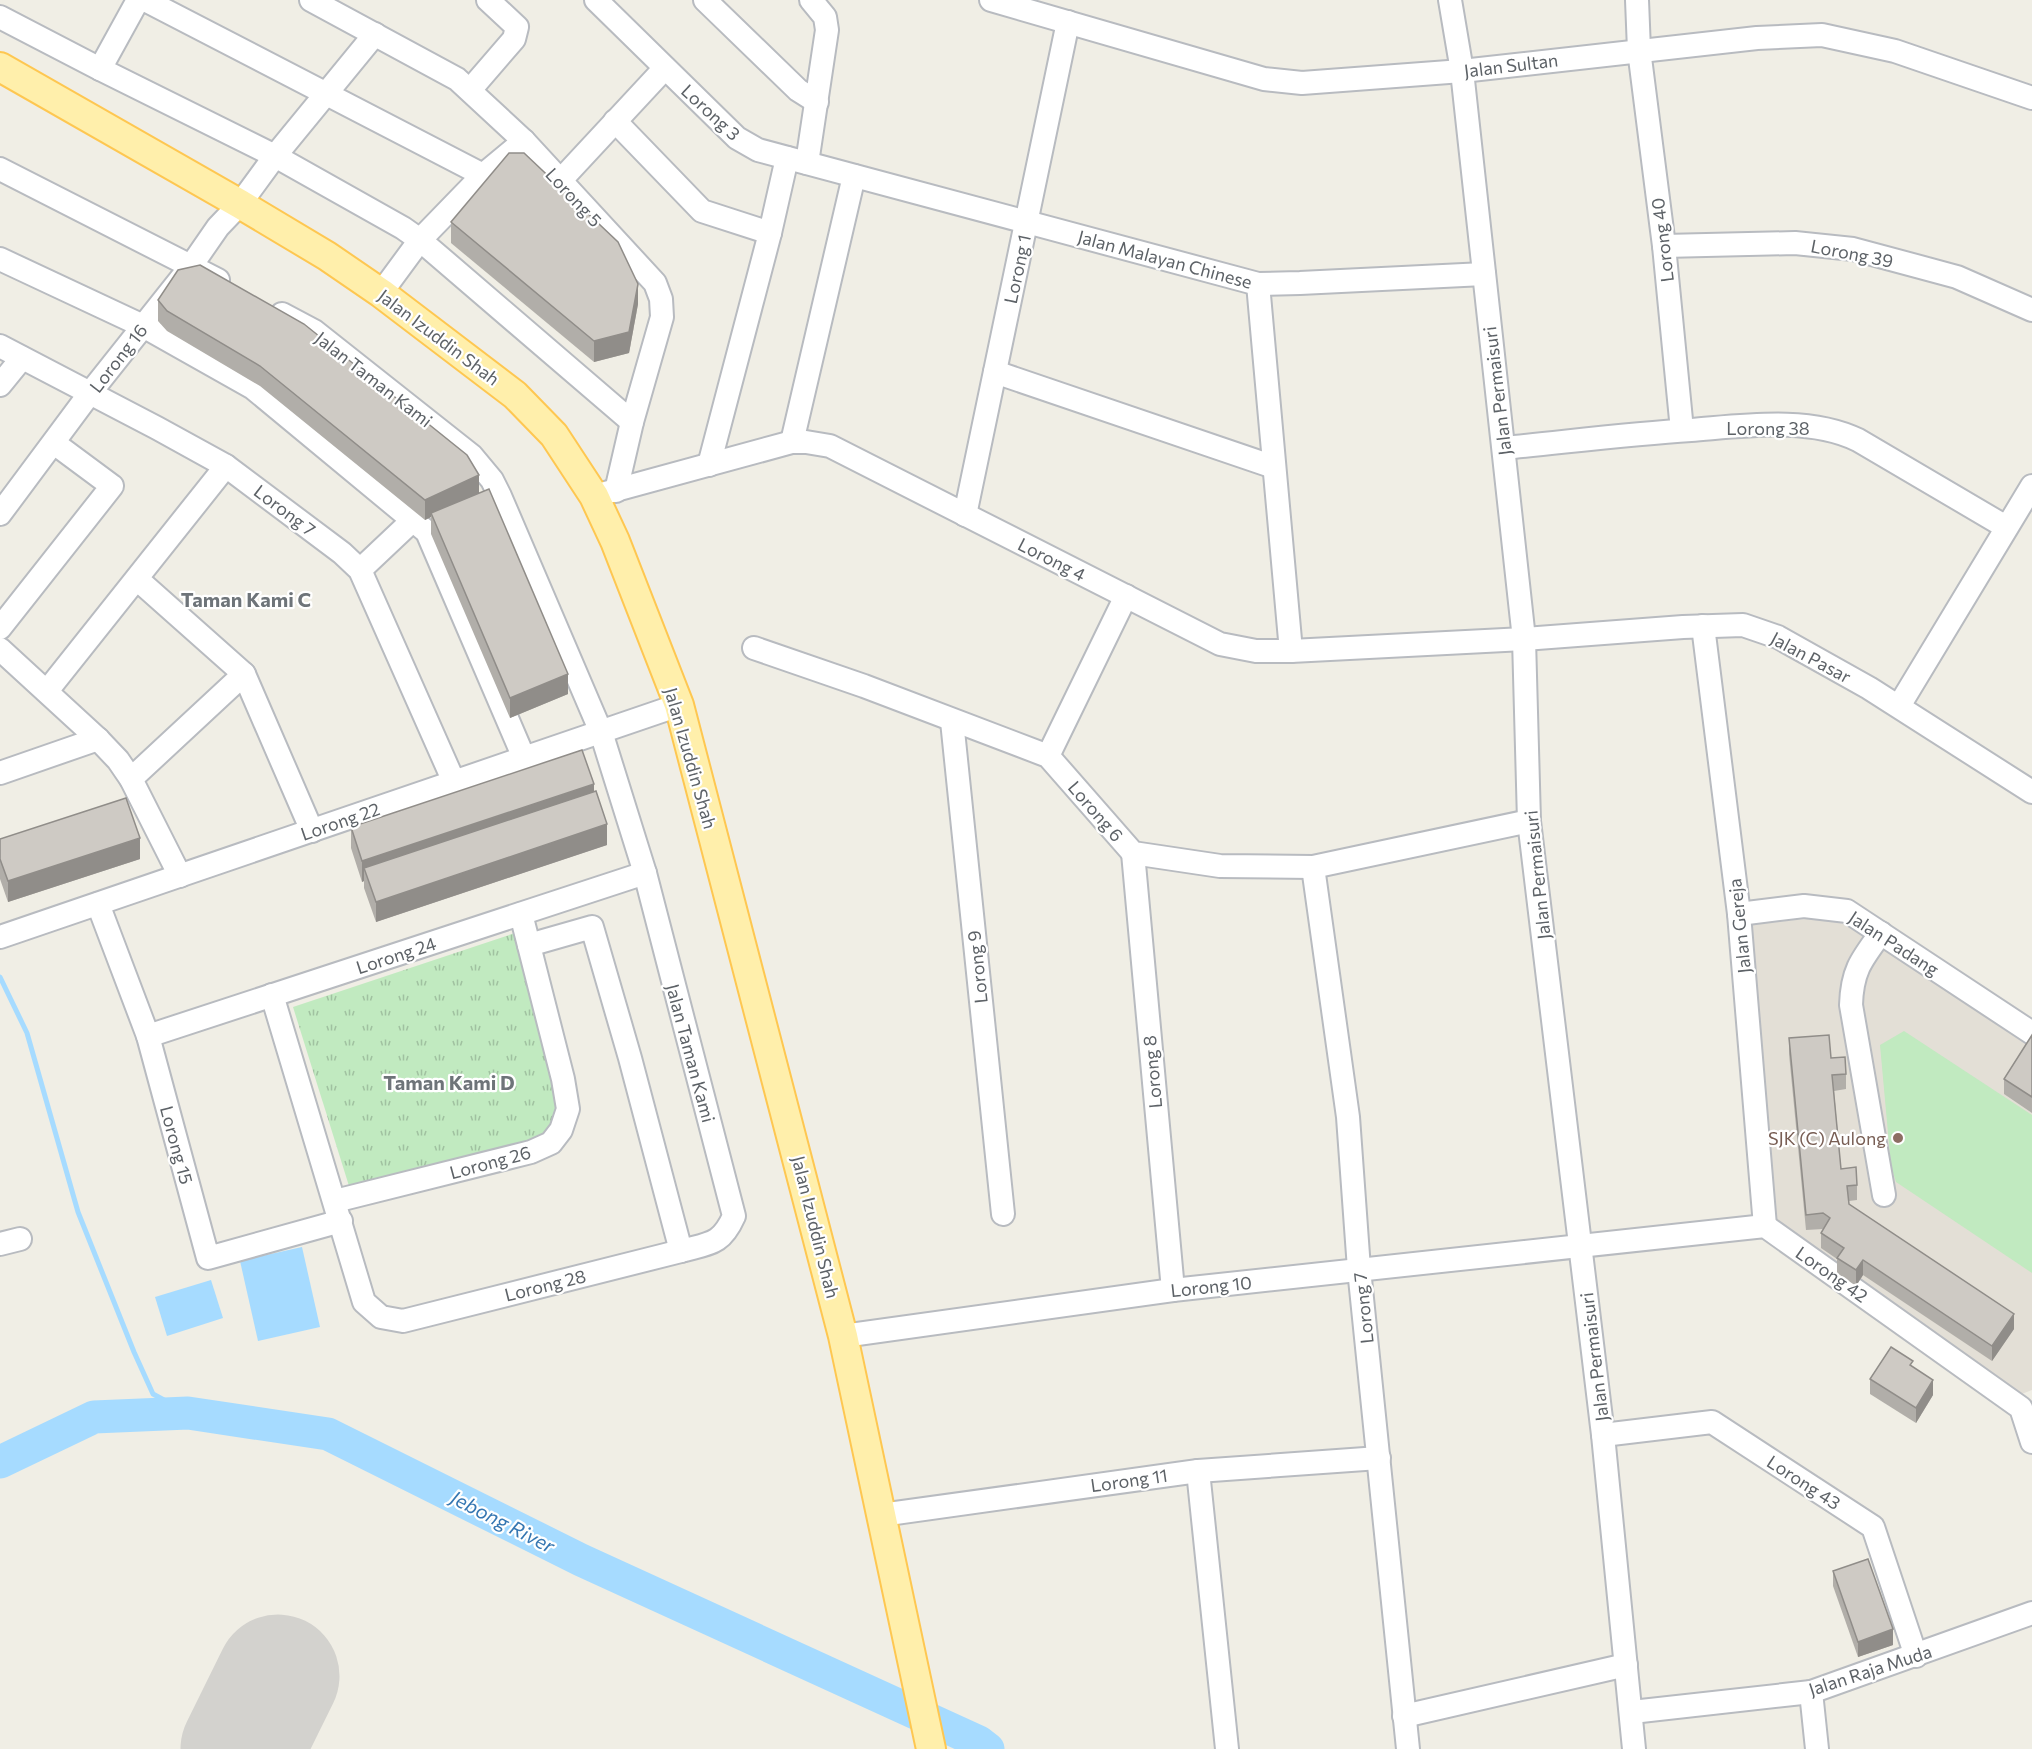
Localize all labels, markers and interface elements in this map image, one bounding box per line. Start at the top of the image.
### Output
street label: Jalan Sultan [1463,48,1559,82]
street label: Lorong 3 [677,79,745,145]
street label: Lorong 5 [541,163,607,231]
street label: Lorong 40 [1646,197,1678,283]
street label: Jalan Malayan Chinese [1075,225,1255,293]
street label: Lorong 1 [999,233,1035,305]
street label: Lorong 39 [1809,234,1895,272]
street label: Jalan Izuddin Shah [374,284,504,390]
street label: Lorong 16 [84,319,152,397]
street label: Jalan Permaisuri [1478,325,1516,457]
street label: Jalan Taman Kami [311,326,437,432]
street label: Lorong 38 [1726,417,1810,439]
street label: Lorong 7 [250,480,320,540]
street label: Lorong 4 [1014,533,1090,585]
district label: Taman Kami C [181,587,311,611]
street label: Jalan Pasar [1767,627,1855,687]
street label: Jalan Izuddin Shah [660,685,722,831]
street label: Lorong 6 [1064,776,1128,846]
street label: Lorong 22 [298,797,382,845]
street label: Jalan Permaisuri [1519,809,1555,941]
street label: Jalan Gereja [1723,877,1755,975]
street label: Jalan Padang [1845,906,1943,980]
street label: Lorong 9 [962,929,992,1005]
street label: Lorong 24 [353,932,439,978]
street label: Jalan Taman Kami [662,981,720,1125]
street label: Lorong 8 [1138,1035,1166,1109]
district label: Taman Kami D [383,1070,515,1094]
street label: Lorong 15 [156,1103,198,1187]
place label: SJK (C) Aulong [1768,1127,1886,1149]
marker: SJK (C) Aulong [1891,1131,1905,1145]
street label: Lorong 26 [447,1141,533,1183]
street label: Jalan Izuddin Shah [788,1153,844,1301]
street label: Lorong 42 [1792,1241,1872,1307]
street label: Lorong 28 [502,1264,588,1306]
street label: Lorong 10 [1169,1271,1253,1301]
street label: Lorong 7 [1348,1271,1378,1345]
street label: Jalan Permaisuri [1575,1291,1613,1423]
street label: Lorong 43 [1763,1450,1845,1514]
street label: Lorong 11 [1089,1464,1169,1496]
water label: Jebong River [445,1484,560,1558]
street label: Jalan Raja Muda [1806,1640,1934,1700]

